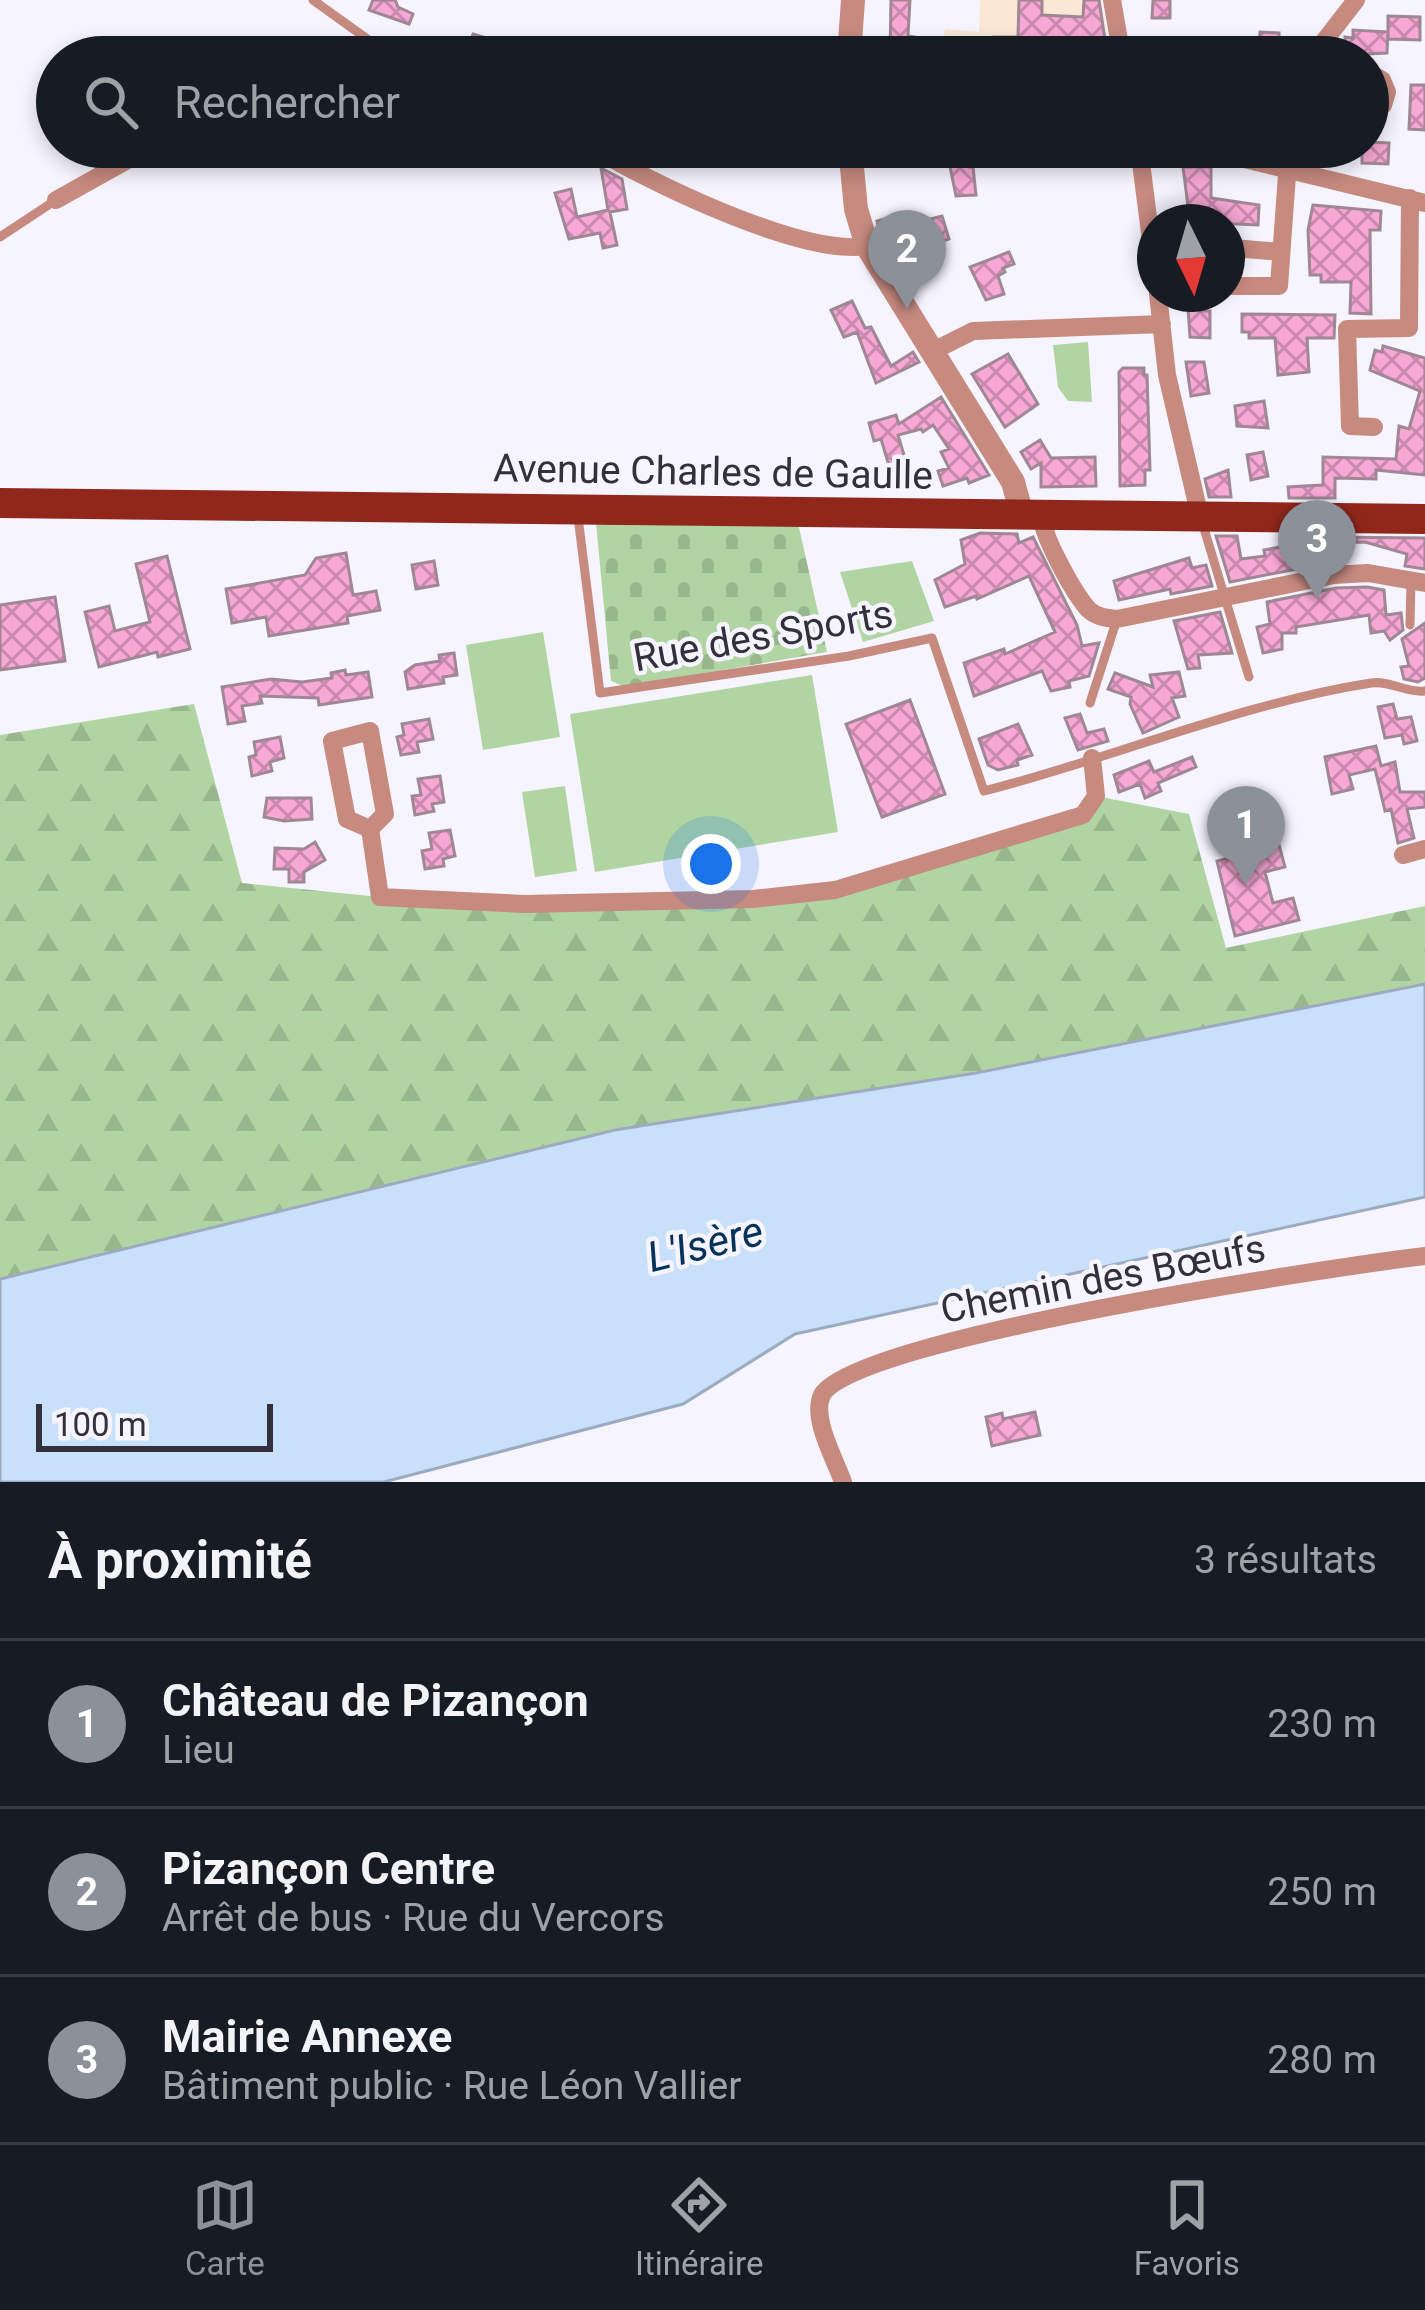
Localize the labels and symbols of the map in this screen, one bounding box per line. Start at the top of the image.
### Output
north arrow [1137,204,1245,312]
pin: 2 [868,210,946,309]
street label: Avenue Charles de Gaulle [493,445,933,499]
pin: 3 [1278,500,1356,599]
street label: Rue des Sports [630,591,896,681]
pin: 1 [1207,786,1285,885]
your location [681,834,741,894]
water label: L'Isère [642,1206,768,1282]
street label: Chemin des Bœufs [937,1225,1269,1333]
scale bar [36,1398,273,1451]

